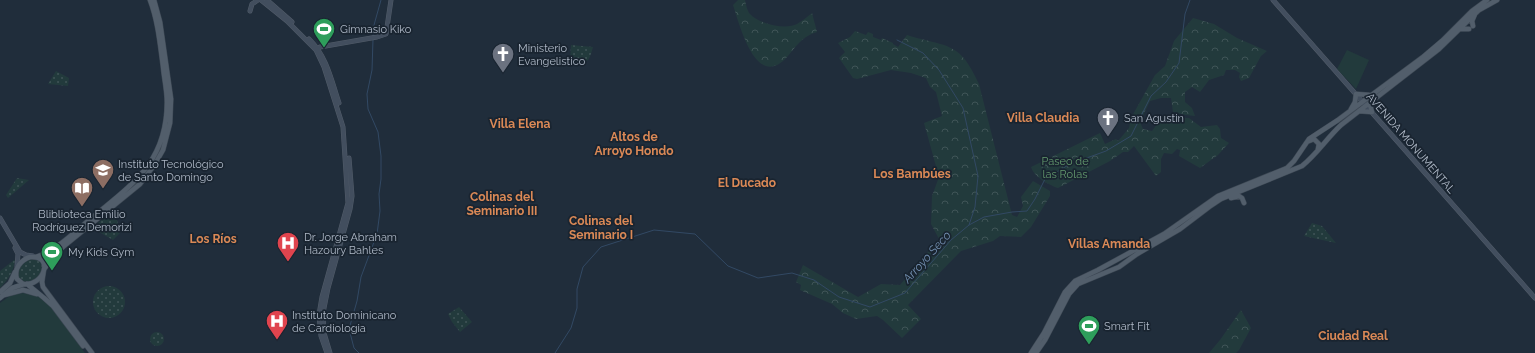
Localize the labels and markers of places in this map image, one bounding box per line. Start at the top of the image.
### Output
sports icon: Gimnasio Kiko [311,16,337,49]
place label: Gimnasio Kiko [340,23,412,36]
church icon: Ministerio Evangelistico [490,41,516,74]
place label: Ministerio Evangelistico [518,42,586,68]
church icon: San Agustin [1095,105,1121,138]
place label: San Agustin [1124,112,1184,125]
school or university icon: Instituto Tecnológico de Santo Domingo [90,157,116,190]
place label: Instituto Tecnológico de Santo Domingo [118,158,224,184]
library icon: Bliblioteca Emilio Rodríguez Demorizi [69,175,95,208]
place label: Bliblioteca Emilio Rodríguez Demorizi [32,208,132,234]
hospital icon: Dr. Jorge Abraham Hazoury Bahles [275,230,301,263]
place label: Dr. Jorge Abraham Hazoury Bahles [304,231,397,257]
sports icon: My Kids Gym [39,239,65,272]
place label: My Kids Gym [68,246,134,259]
hospital icon: Instituto Dominicano de Cardiologia [264,308,290,341]
place label: Instituto Dominicano de Cardiologia [292,309,397,335]
sports icon: Smart Fit [1076,313,1102,346]
place label: Smart Fit [1104,320,1150,333]

